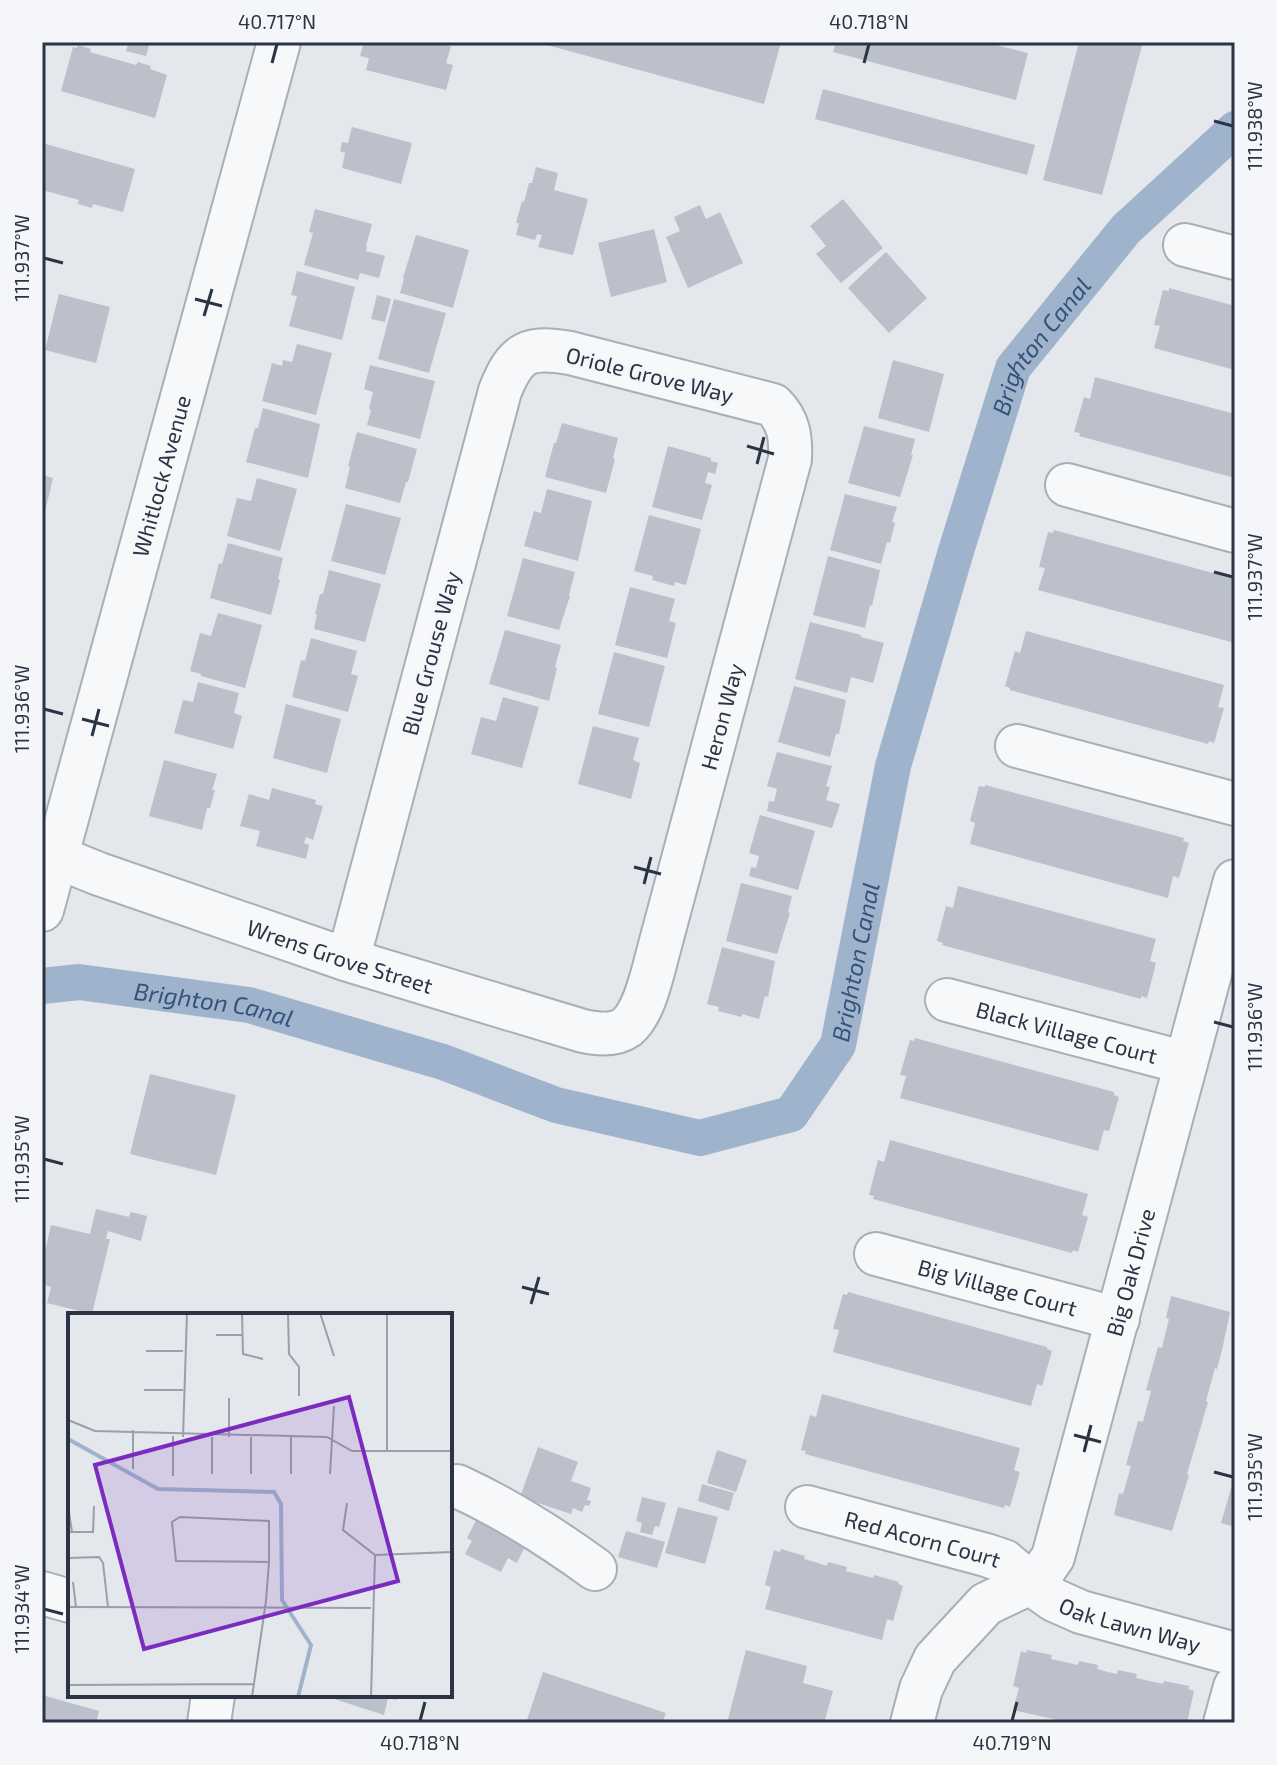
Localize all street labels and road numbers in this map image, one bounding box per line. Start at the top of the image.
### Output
street label: Oriole Grove Way [564,341,737,407]
street label: Whitlock Avenue [126,392,195,560]
street label: Blue Grouse Way [396,568,464,738]
street label: Heron Way [695,660,748,773]
street label: Wrens Grove Street [244,913,436,998]
street label: Black Village Court [974,995,1160,1068]
street label: Big Oak Drive [1100,1205,1159,1339]
street label: Big Village Court [915,1253,1080,1320]
street label: Red Acorn Court [842,1505,1004,1572]
street label: Oak Lawn Way [1055,1591,1204,1657]

